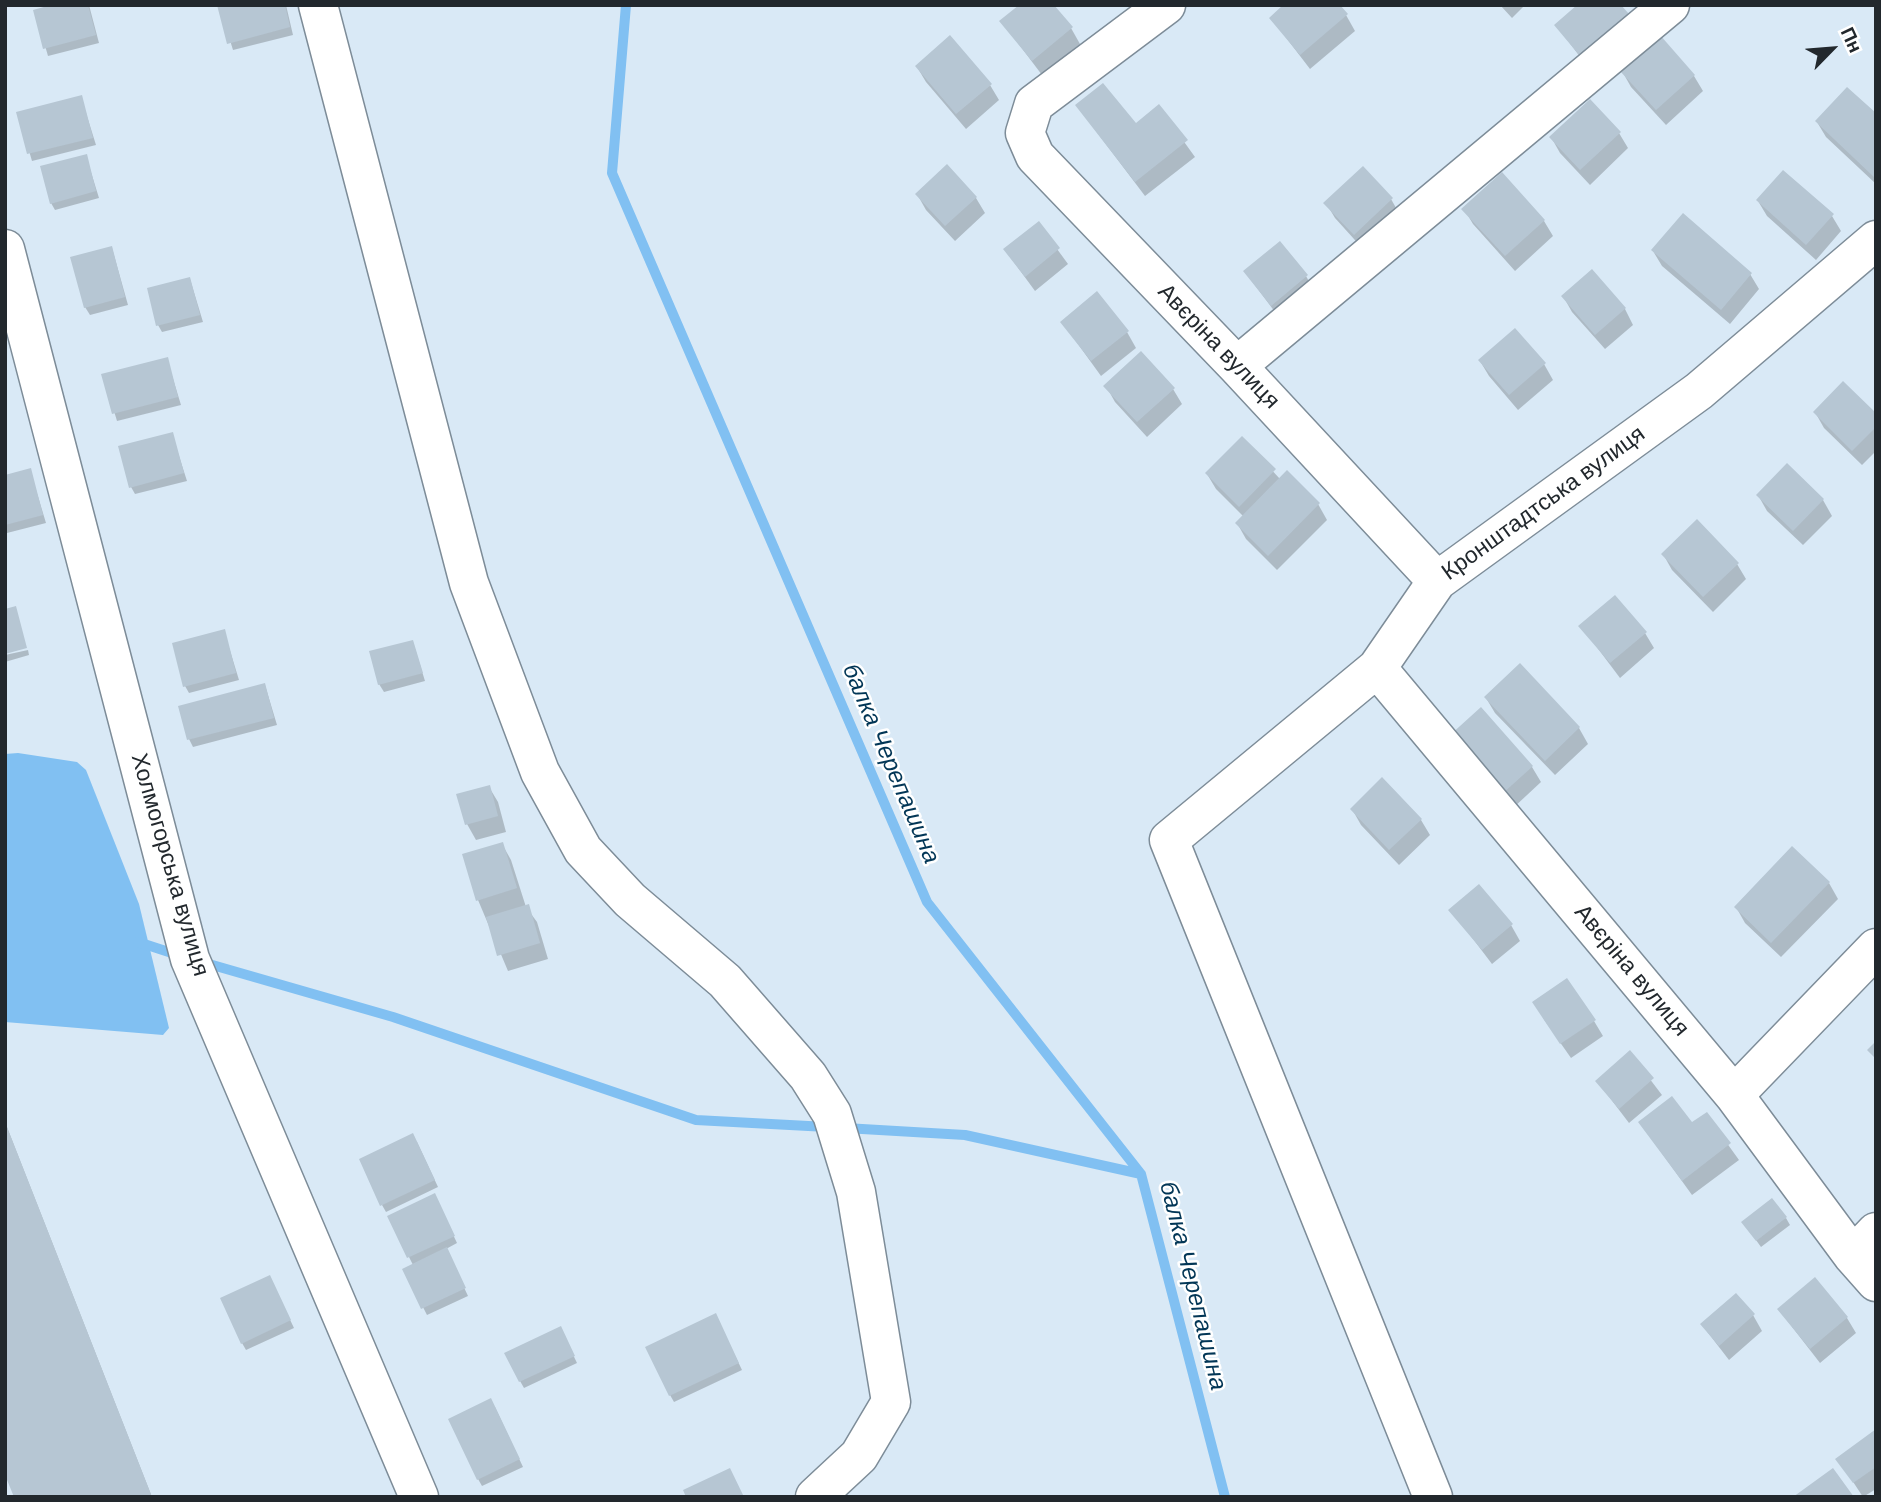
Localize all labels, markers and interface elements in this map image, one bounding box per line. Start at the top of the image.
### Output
north arrow [1797,14,1867,84]
text: Пн [1835,23,1868,57]
street label: Авєріна вулиця [1151,279,1285,415]
street label: Кронштадтська вулиця [1437,421,1651,587]
water label: балка Черепашина [835,660,945,868]
street label: Холмогорська вулиця [124,750,214,980]
street label: Авєріна вулиця [1568,900,1694,1042]
water label: балка Черепашина [1152,1179,1232,1393]

